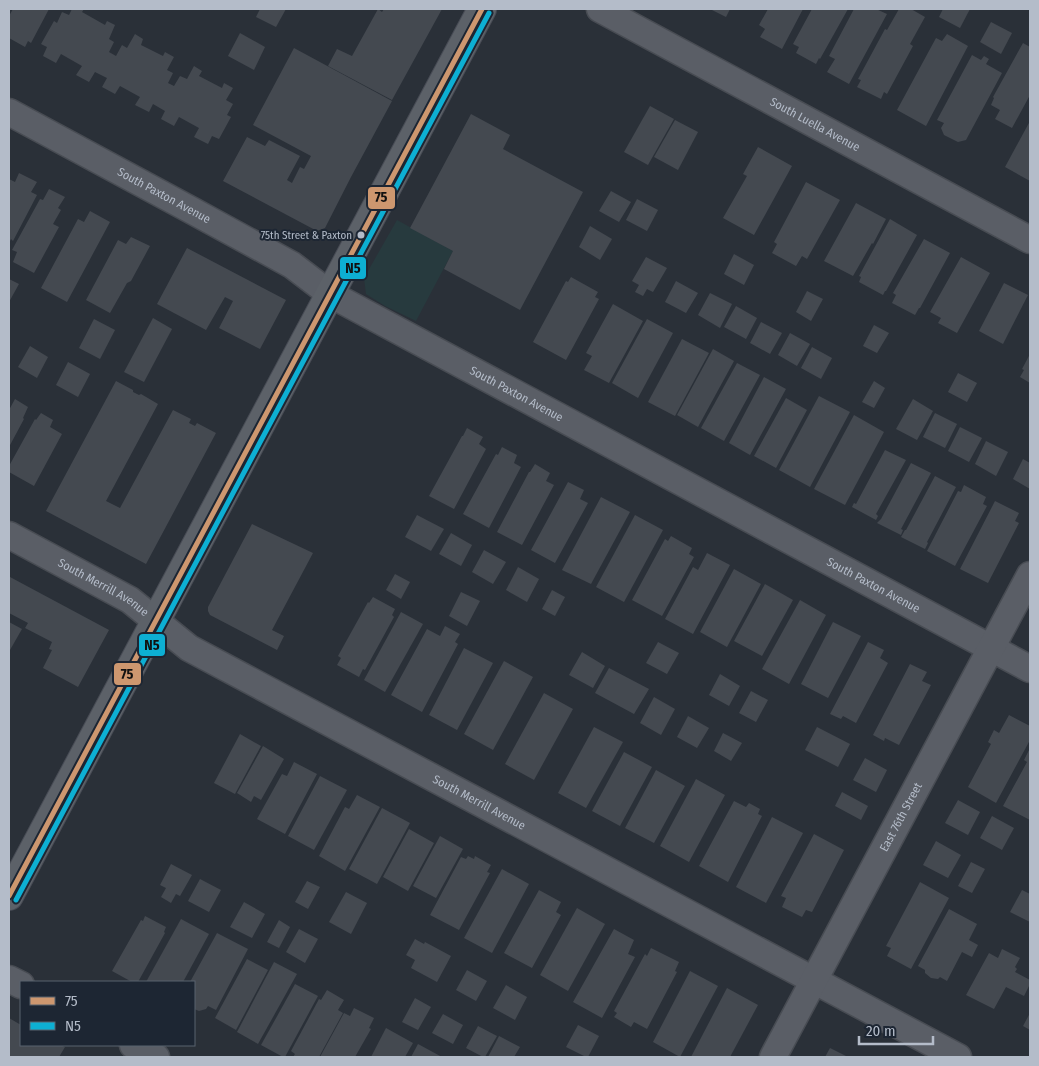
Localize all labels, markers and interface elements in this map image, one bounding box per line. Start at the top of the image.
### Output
street label: South Luella Avenue [768,95,862,154]
street label: South Paxton Avenue [115,165,213,226]
line badge: 75 [367,186,396,210]
text: 75 [375,189,387,206]
place label: 75th Street & Paxton [261,229,352,242]
marker: 75th Street & Paxton [356,230,366,240]
line badge: N5 [339,256,367,280]
text: N5 [345,260,361,277]
street label: South Paxton Avenue [467,363,566,425]
street label: South Paxton Avenue [824,554,923,616]
street label: South Merrill Avenue [56,556,152,619]
line badge: N5 [138,633,166,657]
text: N5 [144,637,160,654]
line badge: 75 [113,662,142,686]
text: 75 [121,666,133,683]
street label: South Merrill Avenue [430,772,528,833]
street label: East 76th Street [877,780,925,854]
legend [20,981,195,1046]
text: 75 [65,992,78,1010]
scale bar [859,1014,933,1046]
text: N5 [65,1017,81,1035]
text: 20 m [866,1022,896,1040]

